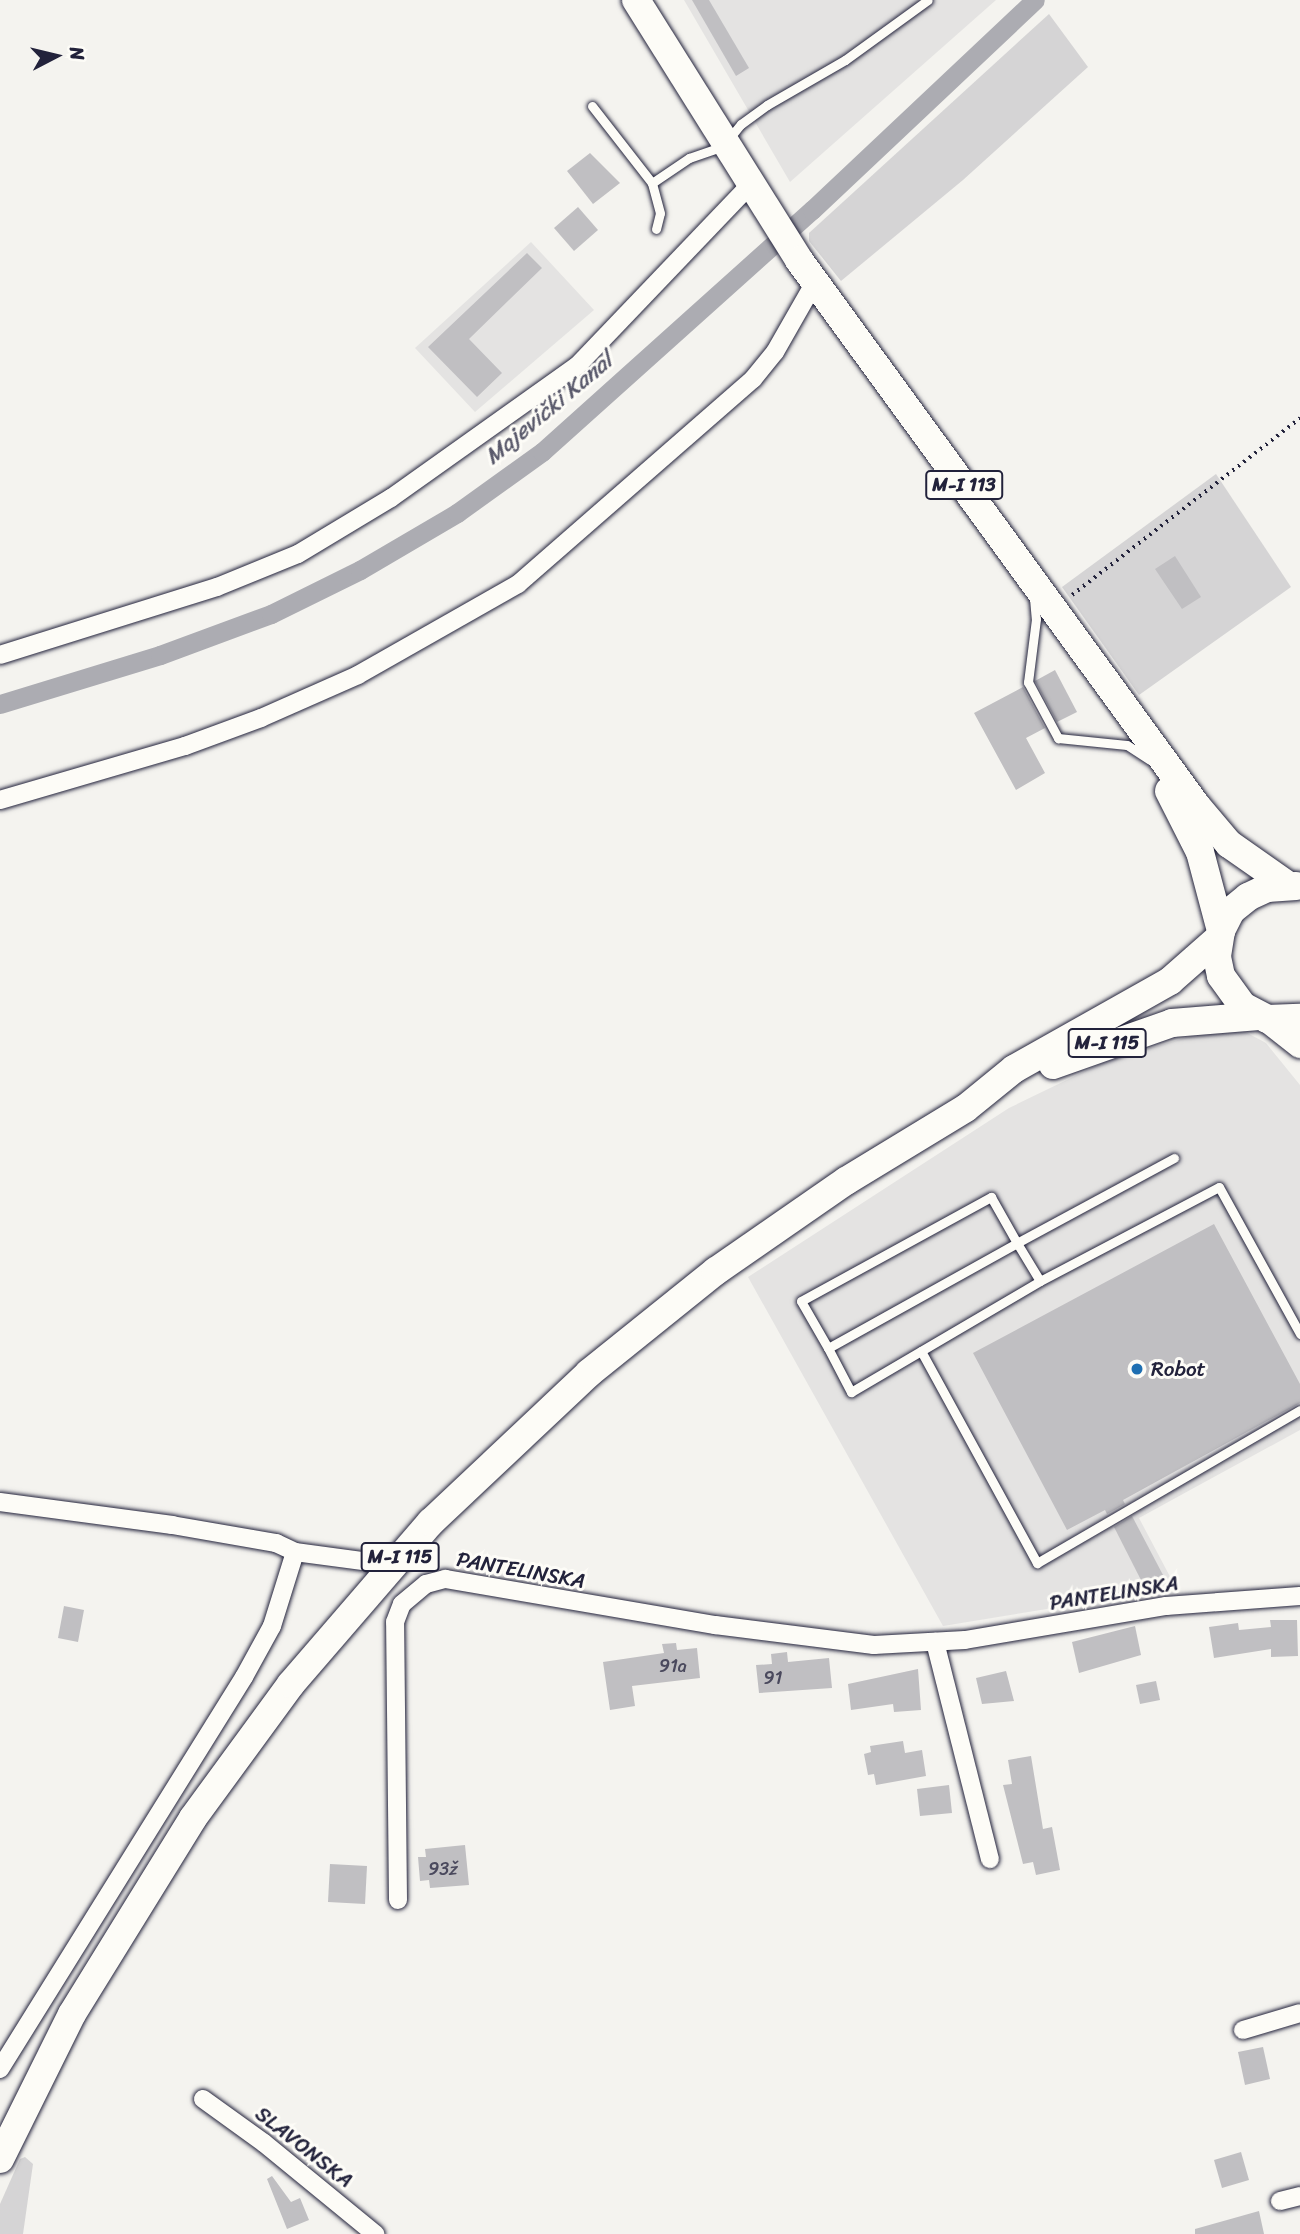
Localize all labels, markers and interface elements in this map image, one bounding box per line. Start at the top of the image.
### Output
north arrow [21,21,91,91]
text: N [60,45,95,62]
water label: Majevički Kanal [479,347,619,471]
road number: M-I 113 [924,470,1004,500]
road number: M-I 115 [1067,1028,1147,1058]
place label: Robot [1151,1356,1206,1382]
marker: Robot [1129,1361,1145,1377]
road number: M-I 115 [360,1541,440,1572]
street label: PANTELINSKA [455,1546,587,1594]
street label: PANTELINSKA [1048,1570,1180,1616]
house number: 91a [659,1655,687,1677]
house number: 91 [764,1667,782,1689]
house number: 93ž [428,1858,458,1880]
street label: SLAVONSKA [250,2101,358,2193]

